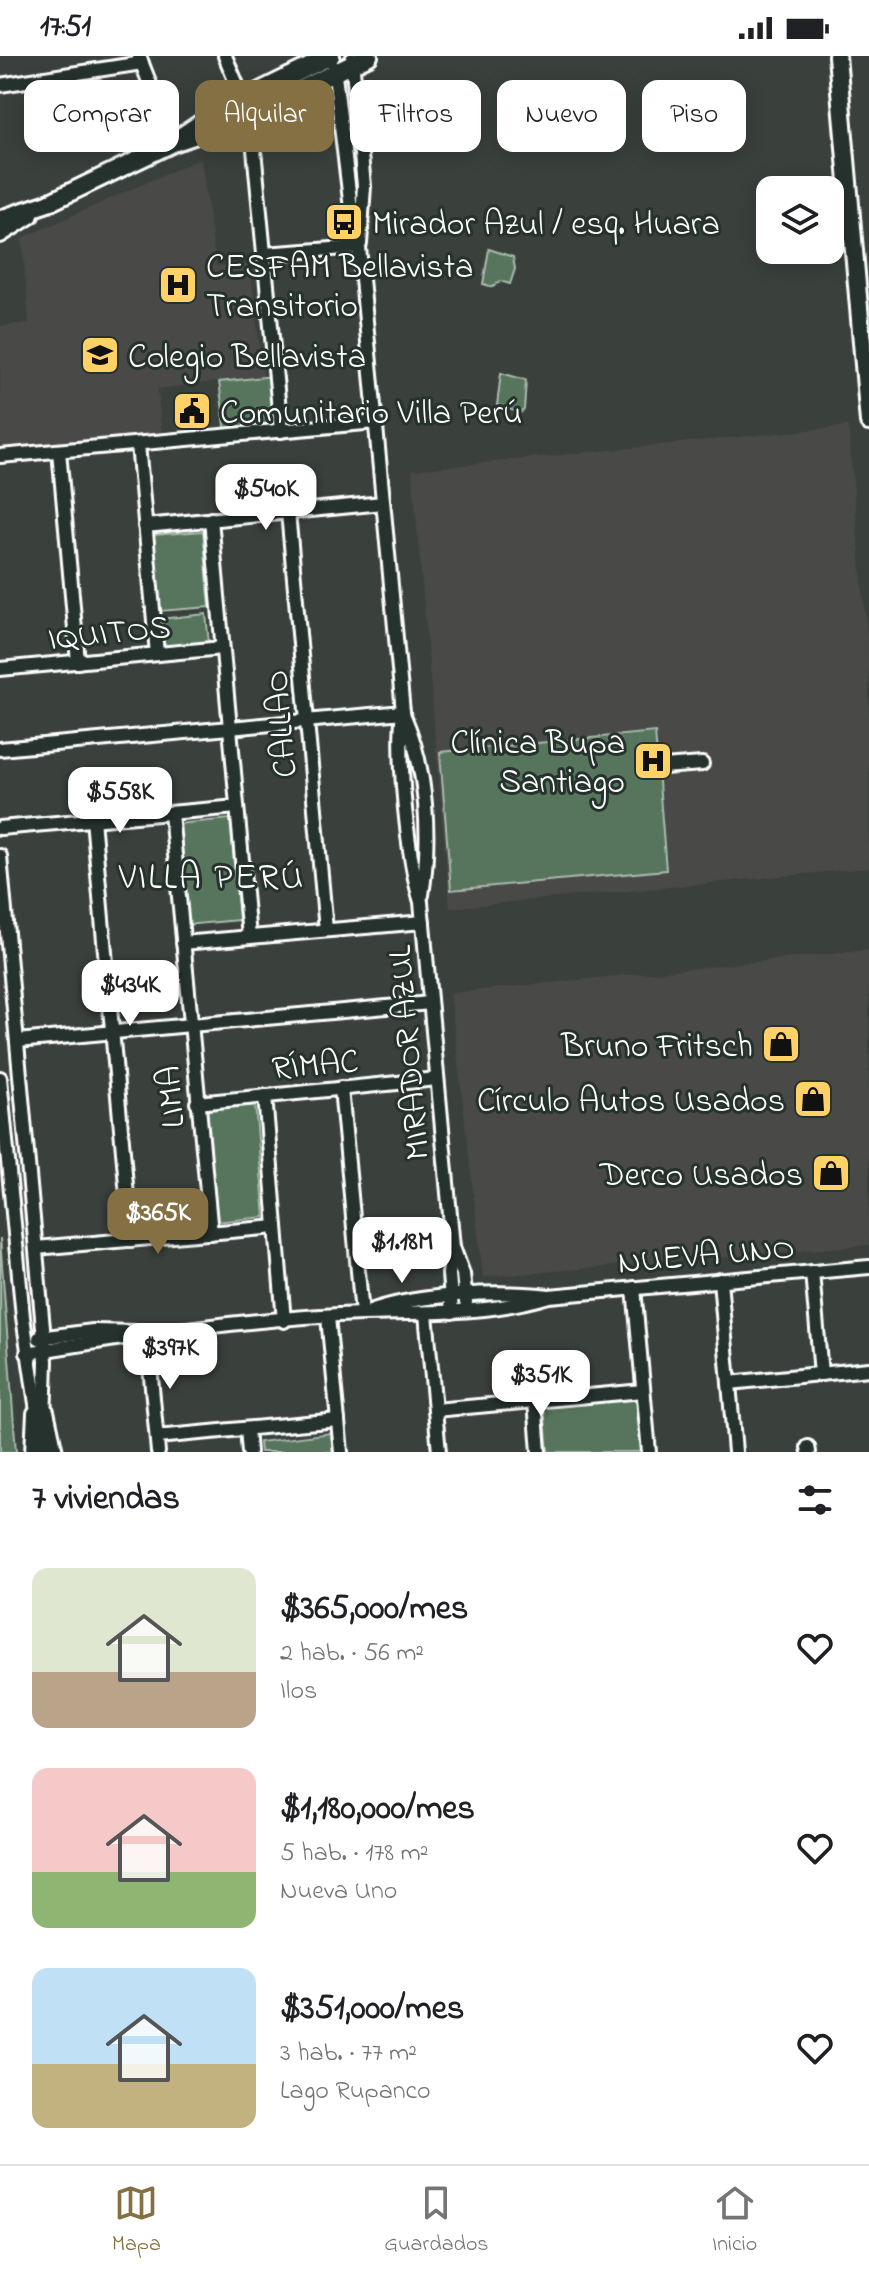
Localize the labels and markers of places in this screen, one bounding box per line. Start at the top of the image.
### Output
bus stop icon: Mirador Azul / esq. Huara [323,201,365,243]
place label: Mirador Azul / esq. Huara [372,201,720,251]
place label: CESFAM Bellavista Transitorio [206,244,473,333]
hospital icon: CESFAM Bellavista Transitorio [157,264,199,306]
school or university icon: Colegio Bellavista [79,334,121,376]
place label: Colegio Bellavista [128,334,366,384]
public building icon: Comunitario Villa Perú [171,390,213,432]
place label: Comunitario Villa Perú [220,390,522,440]
pin: $540K [210,464,322,532]
place label: Clínica Bupa Santiago [451,720,625,809]
hospital icon: Clínica Bupa Santiago [632,740,674,782]
pin: $558K [64,767,176,835]
pin: $434K [74,960,186,1028]
place label: Bruno Fritsch [560,1023,753,1073]
shop icon: Bruno Fritsch [760,1023,802,1065]
place label: Círculo Autos Usados [477,1078,785,1128]
shop icon: Círculo Autos Usados [792,1078,834,1120]
place label: Derco Usados [599,1152,803,1202]
shop icon: Derco Usados [810,1152,852,1194]
pin: $365K [102,1188,214,1256]
pin: $1.18M [337,1217,467,1285]
pin: $397K [114,1323,226,1391]
pin: $351K [485,1350,597,1418]

